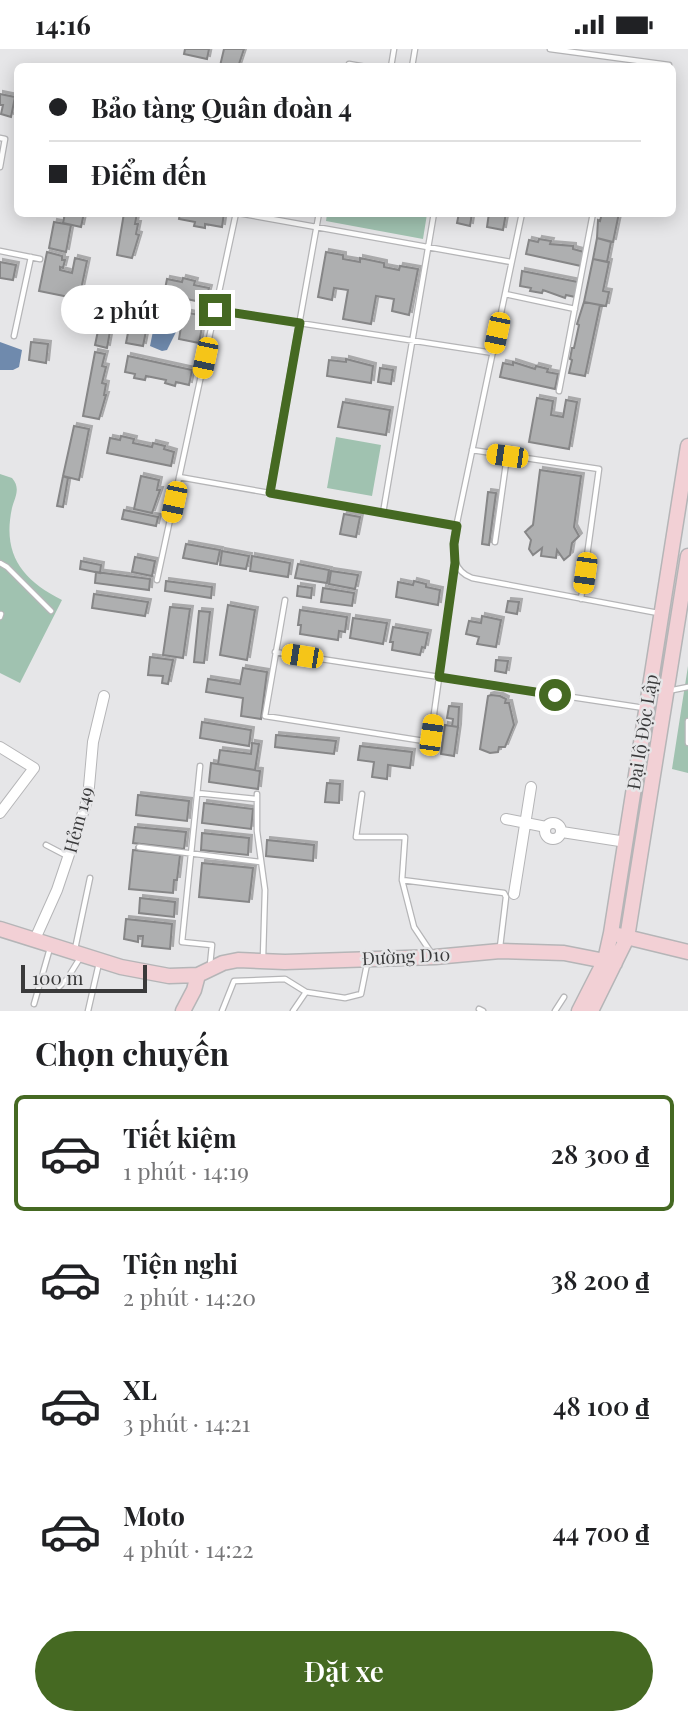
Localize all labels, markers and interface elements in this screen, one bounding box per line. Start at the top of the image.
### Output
text: 14:16 [35,7,91,42]
text: Bảo tàng Quân đoàn 4 [91,90,352,125]
text: Điểm đến [91,157,207,192]
callout: 2 phút [61,285,190,335]
text: 2 phút [93,294,159,325]
route end [199,294,231,326]
car [483,310,512,356]
car [191,335,220,381]
car [485,443,530,469]
car [160,479,189,525]
car [572,551,599,595]
car [280,642,325,670]
street label: Đại lộ Độc Lập [621,672,663,791]
route start [539,679,571,711]
car [418,713,445,757]
street label: Hẻm 149 [58,784,98,855]
street label: Đường D10 [361,942,451,970]
scale bar [21,962,147,994]
text: 100 m [32,964,83,990]
text: Chọn chuyến [35,1031,229,1074]
text: Tiết kiệm [123,1120,236,1155]
icon: car [39,1122,102,1185]
text: 28 300 ₫ [551,1136,649,1171]
text: 1 phút · 14:19 [123,1155,249,1186]
text: Tiện nghi [123,1246,238,1281]
icon: car [39,1248,102,1311]
text: 38 200 ₫ [551,1262,649,1297]
text: 2 phút · 14:20 [123,1281,256,1312]
text: XL [123,1372,157,1407]
icon: car [39,1374,102,1437]
text: 48 100 ₫ [553,1388,649,1423]
text: 3 phút · 14:21 [123,1407,250,1438]
text: Moto [123,1498,185,1533]
icon: car [39,1500,102,1563]
text: 44 700 ₫ [552,1514,649,1549]
text: 4 phút · 14:22 [123,1533,254,1564]
button: Đặt xe [35,1631,653,1711]

